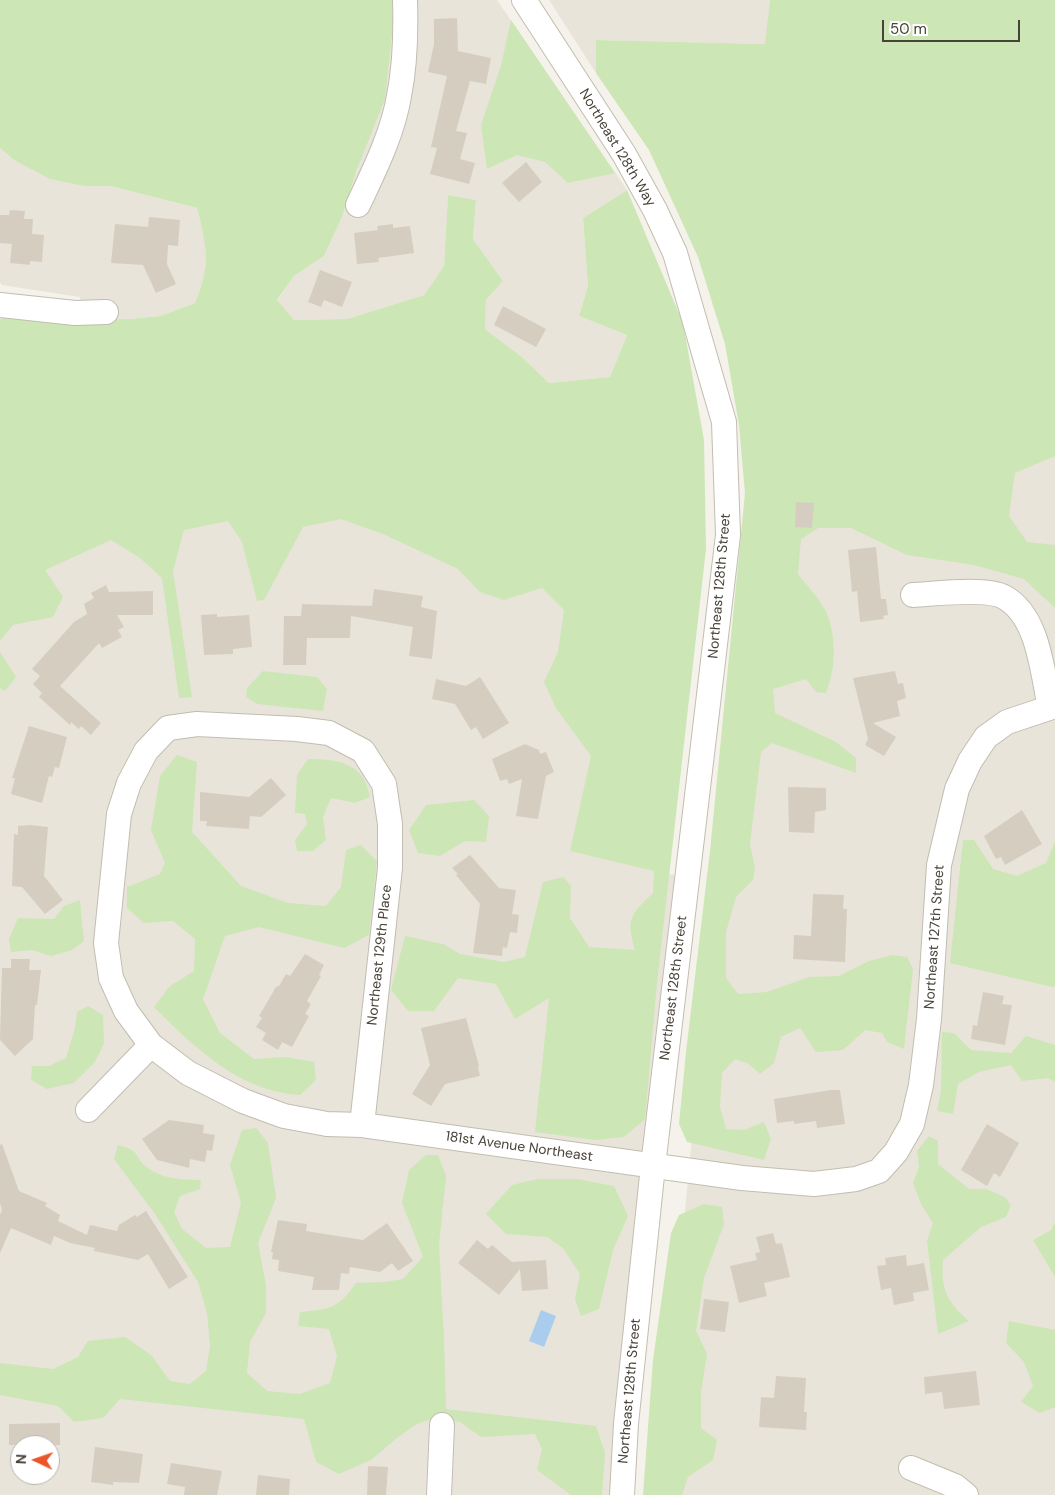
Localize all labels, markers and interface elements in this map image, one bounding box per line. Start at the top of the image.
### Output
scale bar [885,10,1022,42]
text: 50 m [890,19,927,39]
street label: Northeast 128th Way [575,86,659,210]
street label: Northeast 128th Street [705,513,735,659]
street label: Northeast 127th Street [922,864,948,1010]
street label: Northeast 129th Place [364,884,396,1026]
street label: Northeast 128th Street [657,915,691,1061]
street label: 181st Avenue Northeast [444,1128,594,1166]
street label: Northeast 128th Street [615,1318,645,1464]
north arrow [10,1435,60,1485]
text: N [12,1454,30,1465]

